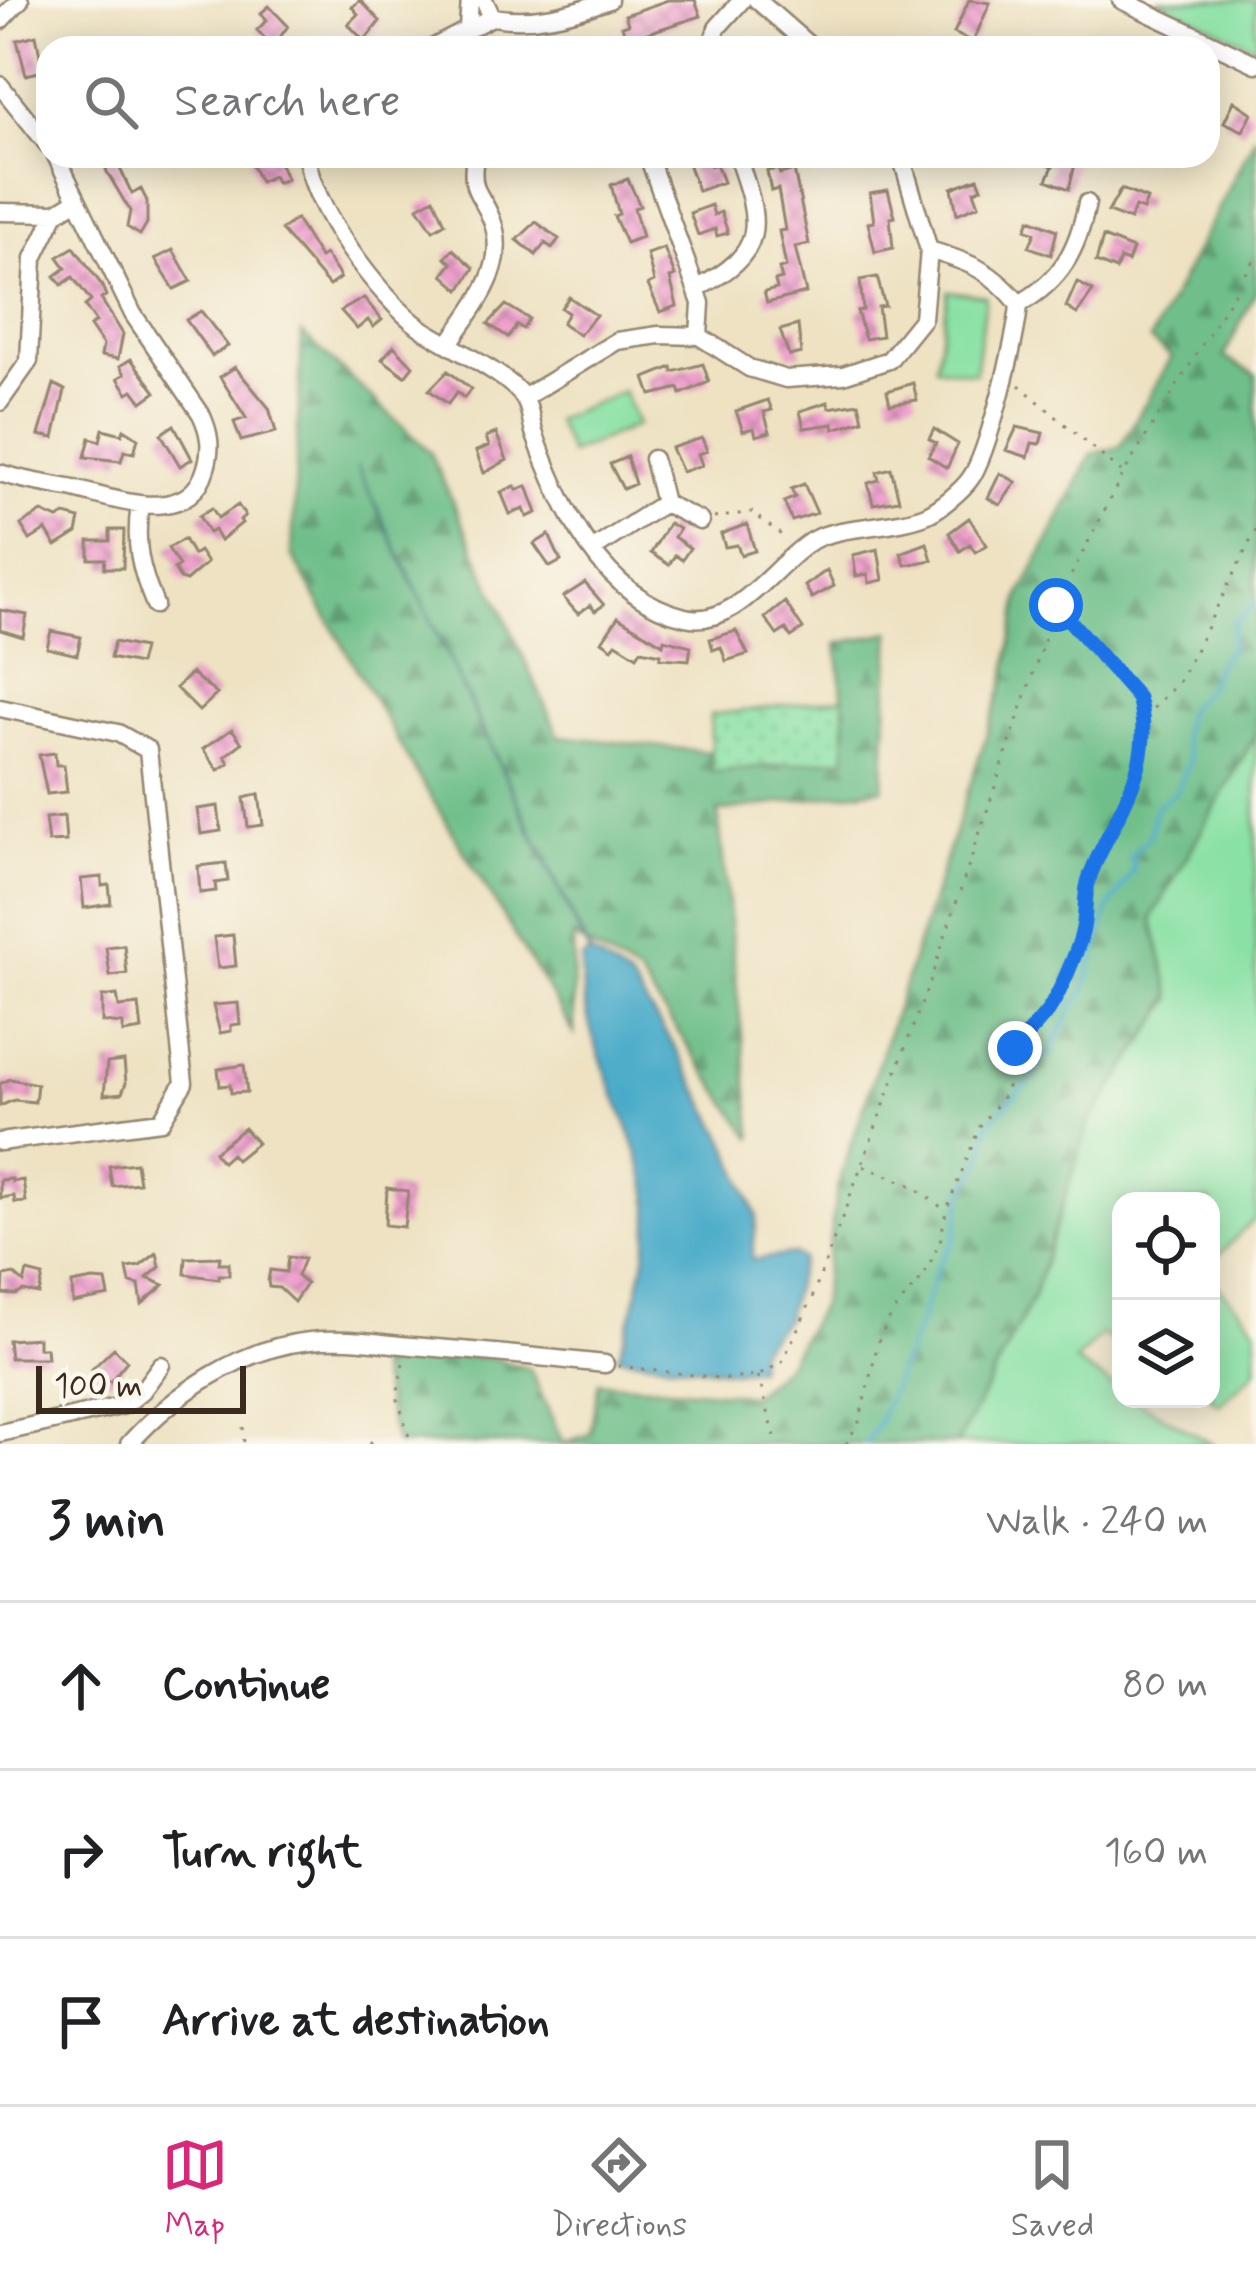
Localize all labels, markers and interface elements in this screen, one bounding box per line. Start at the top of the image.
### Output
search box [36,36,1220,168]
icon: search [78,69,144,135]
text: Search here [174,73,401,132]
route start [1029,578,1083,632]
route end [988,1021,1042,1075]
map controls [1112,1192,1220,1408]
button: locate [1112,1192,1220,1300]
button: layers [1112,1300,1220,1408]
scale bar [36,1360,246,1413]
text: 100 m [54,1365,143,1409]
text: 3 min [48,1489,166,1555]
text: Walk · 240 m [986,1497,1208,1548]
icon: ahead [48,1653,114,1719]
text: Continue [162,1656,330,1715]
text: 80 m [1122,1660,1208,1711]
icon: right [48,1821,114,1887]
text: Turn right [162,1824,362,1883]
text: 160 m [1104,1828,1208,1879]
icon: arrive [48,1989,114,2055]
text: Arrive at destination [162,1992,550,2051]
tab: Map [162,2132,228,2248]
tab: Directions [551,2132,687,2248]
tab: Saved [1011,2132,1094,2248]

